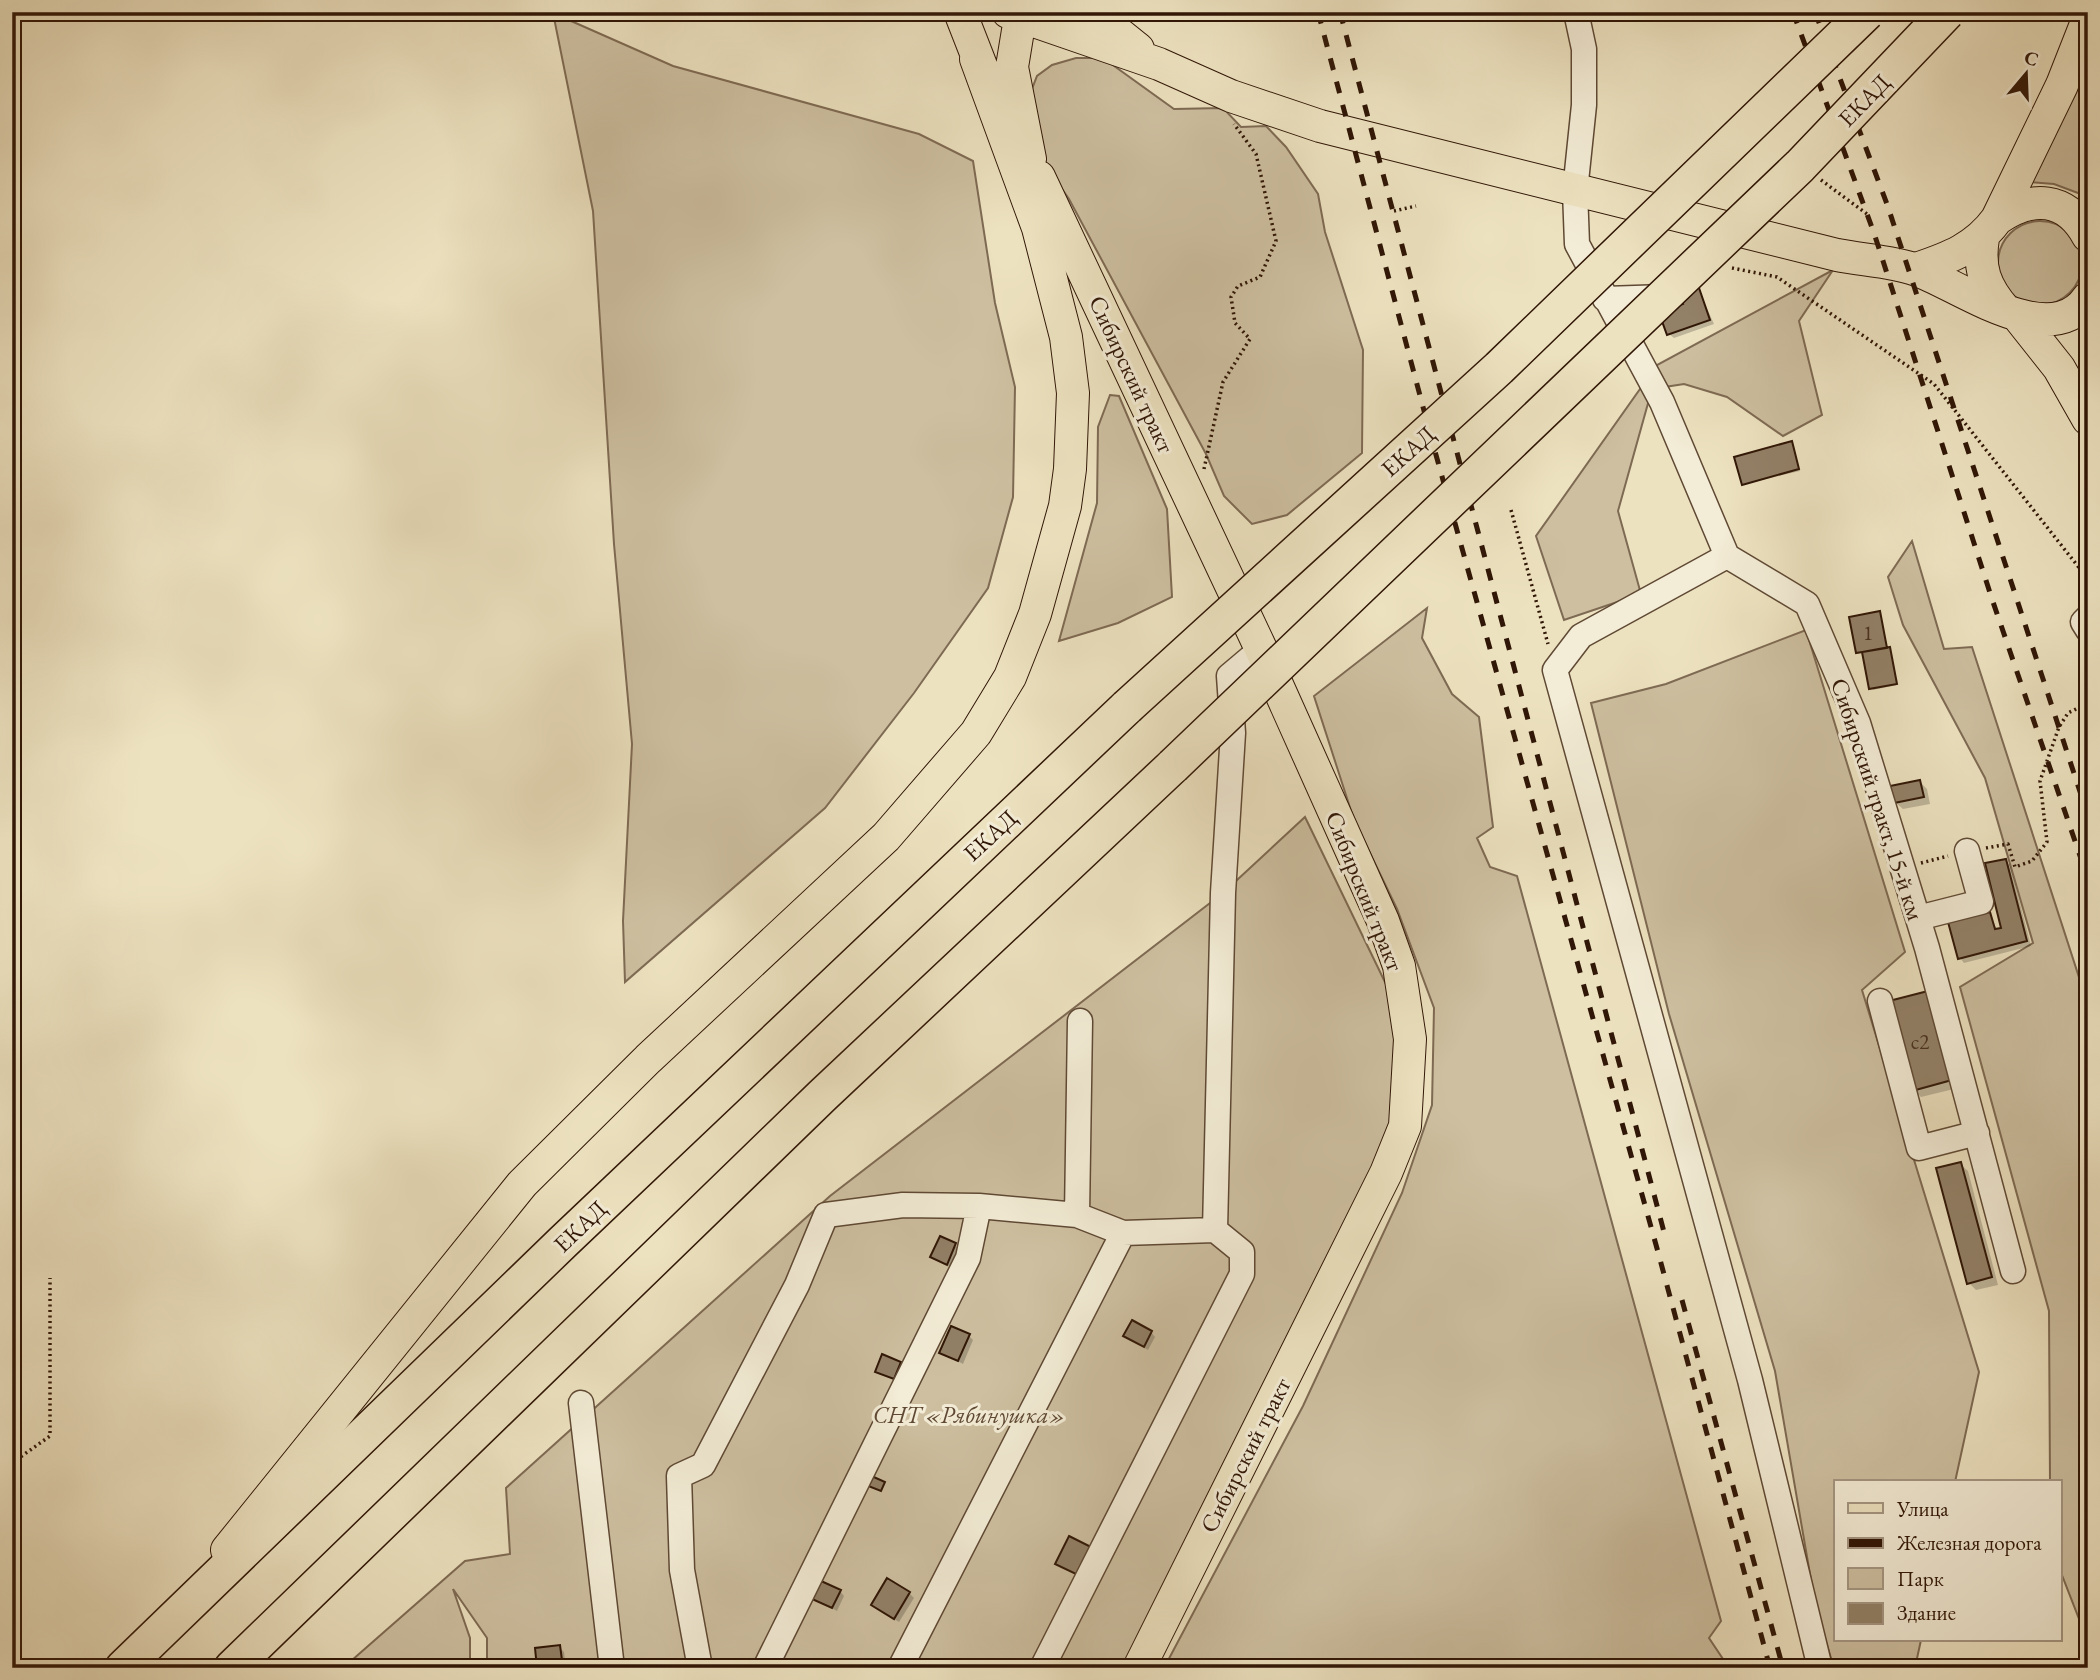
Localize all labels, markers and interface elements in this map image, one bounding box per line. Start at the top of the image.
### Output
north arrow [1992,38,2062,108]
text: С [2021,44,2042,72]
street label: ЕКАД [1831,67,1897,133]
street label: Сибирский тракт [1082,290,1182,458]
street label: ЕКАД [1374,418,1442,484]
house number: 1 [1863,619,1873,646]
street label: Сибирский тракт, 15-й км [1824,674,1932,924]
street label: ЕКАД [956,802,1024,868]
street label: Сибирский тракт [1319,806,1411,976]
house number: с2 [1911,1028,1929,1055]
street label: ЕКАД [547,1193,613,1259]
street label: Сибирский тракт [1193,1372,1297,1538]
park label: СНТ «Рябинушка» [873,1399,1065,1430]
legend [1834,1480,2062,1642]
text: Улица [1896,1495,1949,1522]
text: Железная дорога [1896,1529,2042,1556]
text: Парк [1897,1565,1944,1592]
text: Здание [1897,1599,1956,1626]

